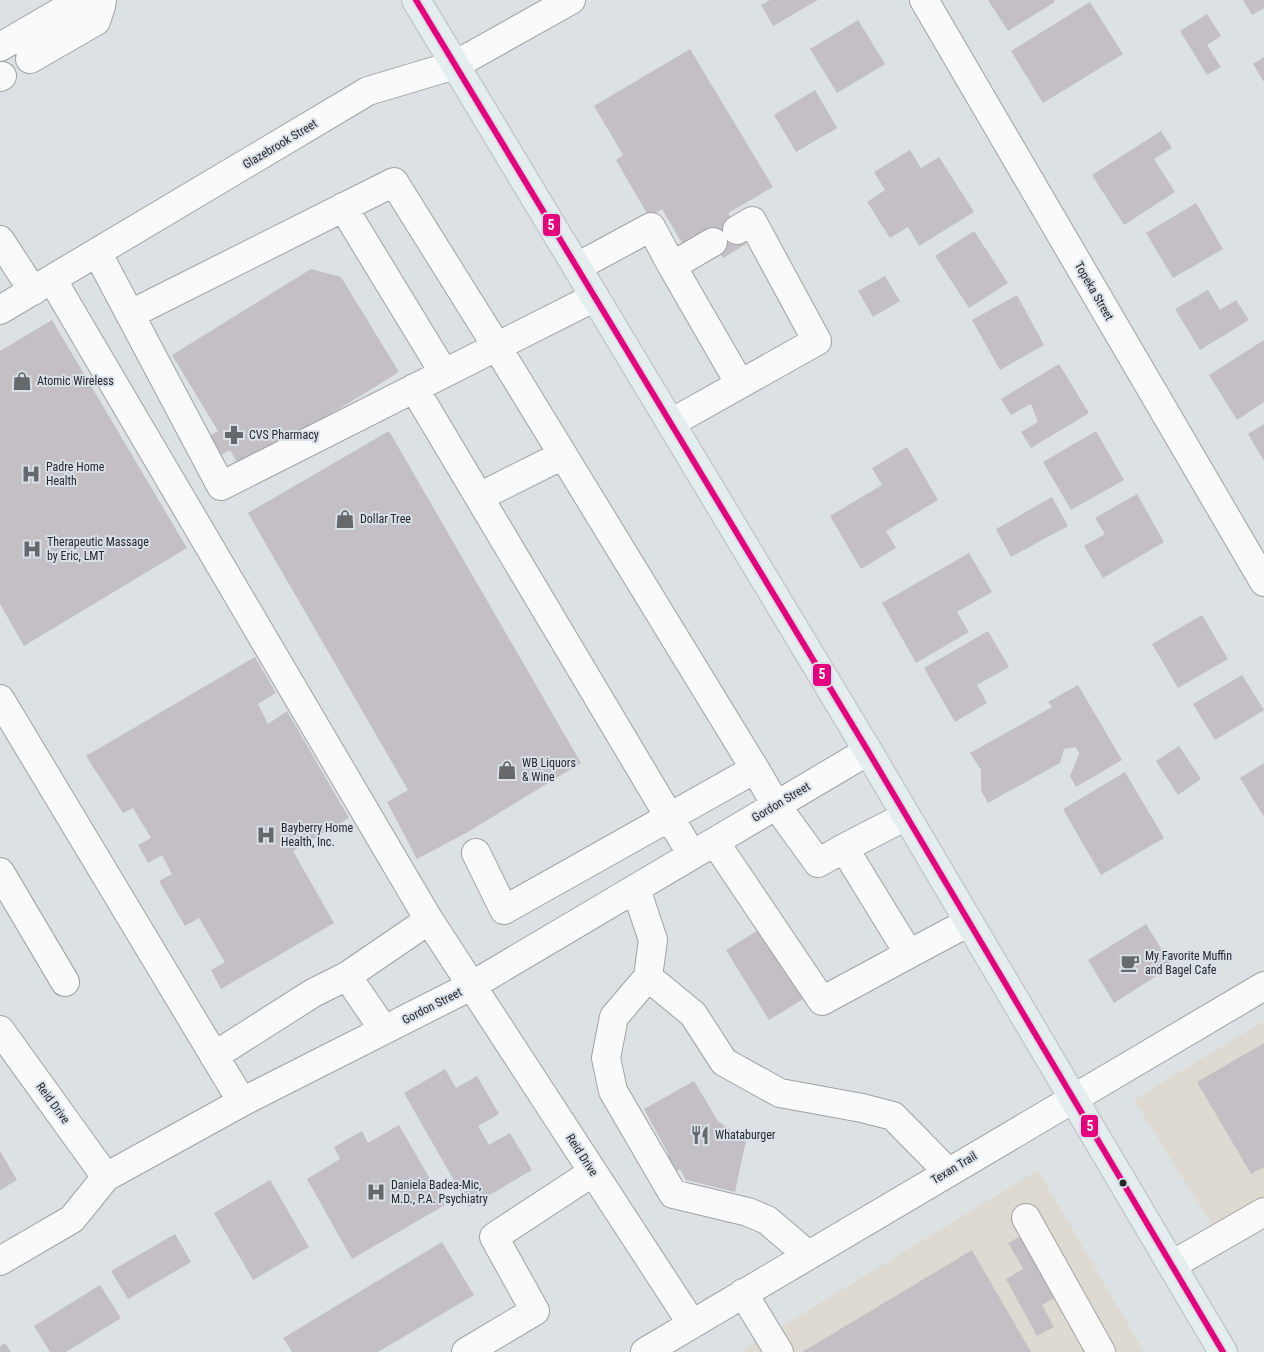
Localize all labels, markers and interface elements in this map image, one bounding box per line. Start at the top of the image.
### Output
street label: Glazebrook Street [240,116,320,172]
line badge: 5 [542,213,561,237]
text: 5 [547,217,555,233]
street label: Topeka Street [1072,259,1117,323]
shop icon: Atomic Wireless [11,370,33,392]
place label: Atomic Wireless [37,374,114,388]
pharmacy icon: CVS Pharmacy [223,424,245,446]
place label: CVS Pharmacy [249,428,319,442]
place label: Padre Home Health [46,460,105,488]
hospital icon: Padre Home Health [20,463,42,485]
shop icon: Dollar Tree [334,508,356,530]
place label: Dollar Tree [360,512,411,526]
place label: Therapeutic Massage by Eric, LMT [47,535,149,563]
hospital icon: Therapeutic Massage by Eric, LMT [21,538,43,560]
line badge: 5 [812,663,832,687]
text: 5 [818,666,826,682]
place label: WB Liquors & Wine [522,756,576,784]
shop icon: WB Liquors & Wine [496,759,518,781]
street label: Gordon Street [749,779,813,825]
place label: Bayberry Home Health, Inc. [281,821,353,849]
hospital icon: Bayberry Home Health, Inc. [255,824,277,846]
place label: My Favorite Muffin and Bagel Cafe [1145,949,1232,977]
cafe icon: My Favorite Muffin and Bagel Cafe [1119,952,1141,974]
street label: Gordon Street [400,985,465,1027]
street label: Reid Drive [33,1080,73,1127]
line badge: 5 [1080,1114,1099,1138]
text: 5 [1086,1118,1094,1134]
restaurant icon: Whataburger [689,1124,711,1146]
place label: Whataburger [715,1128,776,1142]
street label: Reid Drive [563,1131,601,1179]
street label: Texan Trail [928,1149,980,1187]
place label: Daniela Badea-Mic, M.D., P.A. Psychiatry [391,1178,488,1206]
unlabelled marker [1118,1178,1128,1188]
hospital icon: Daniela Badea-Mic, M.D., P.A. Psychiatry [365,1181,387,1203]

